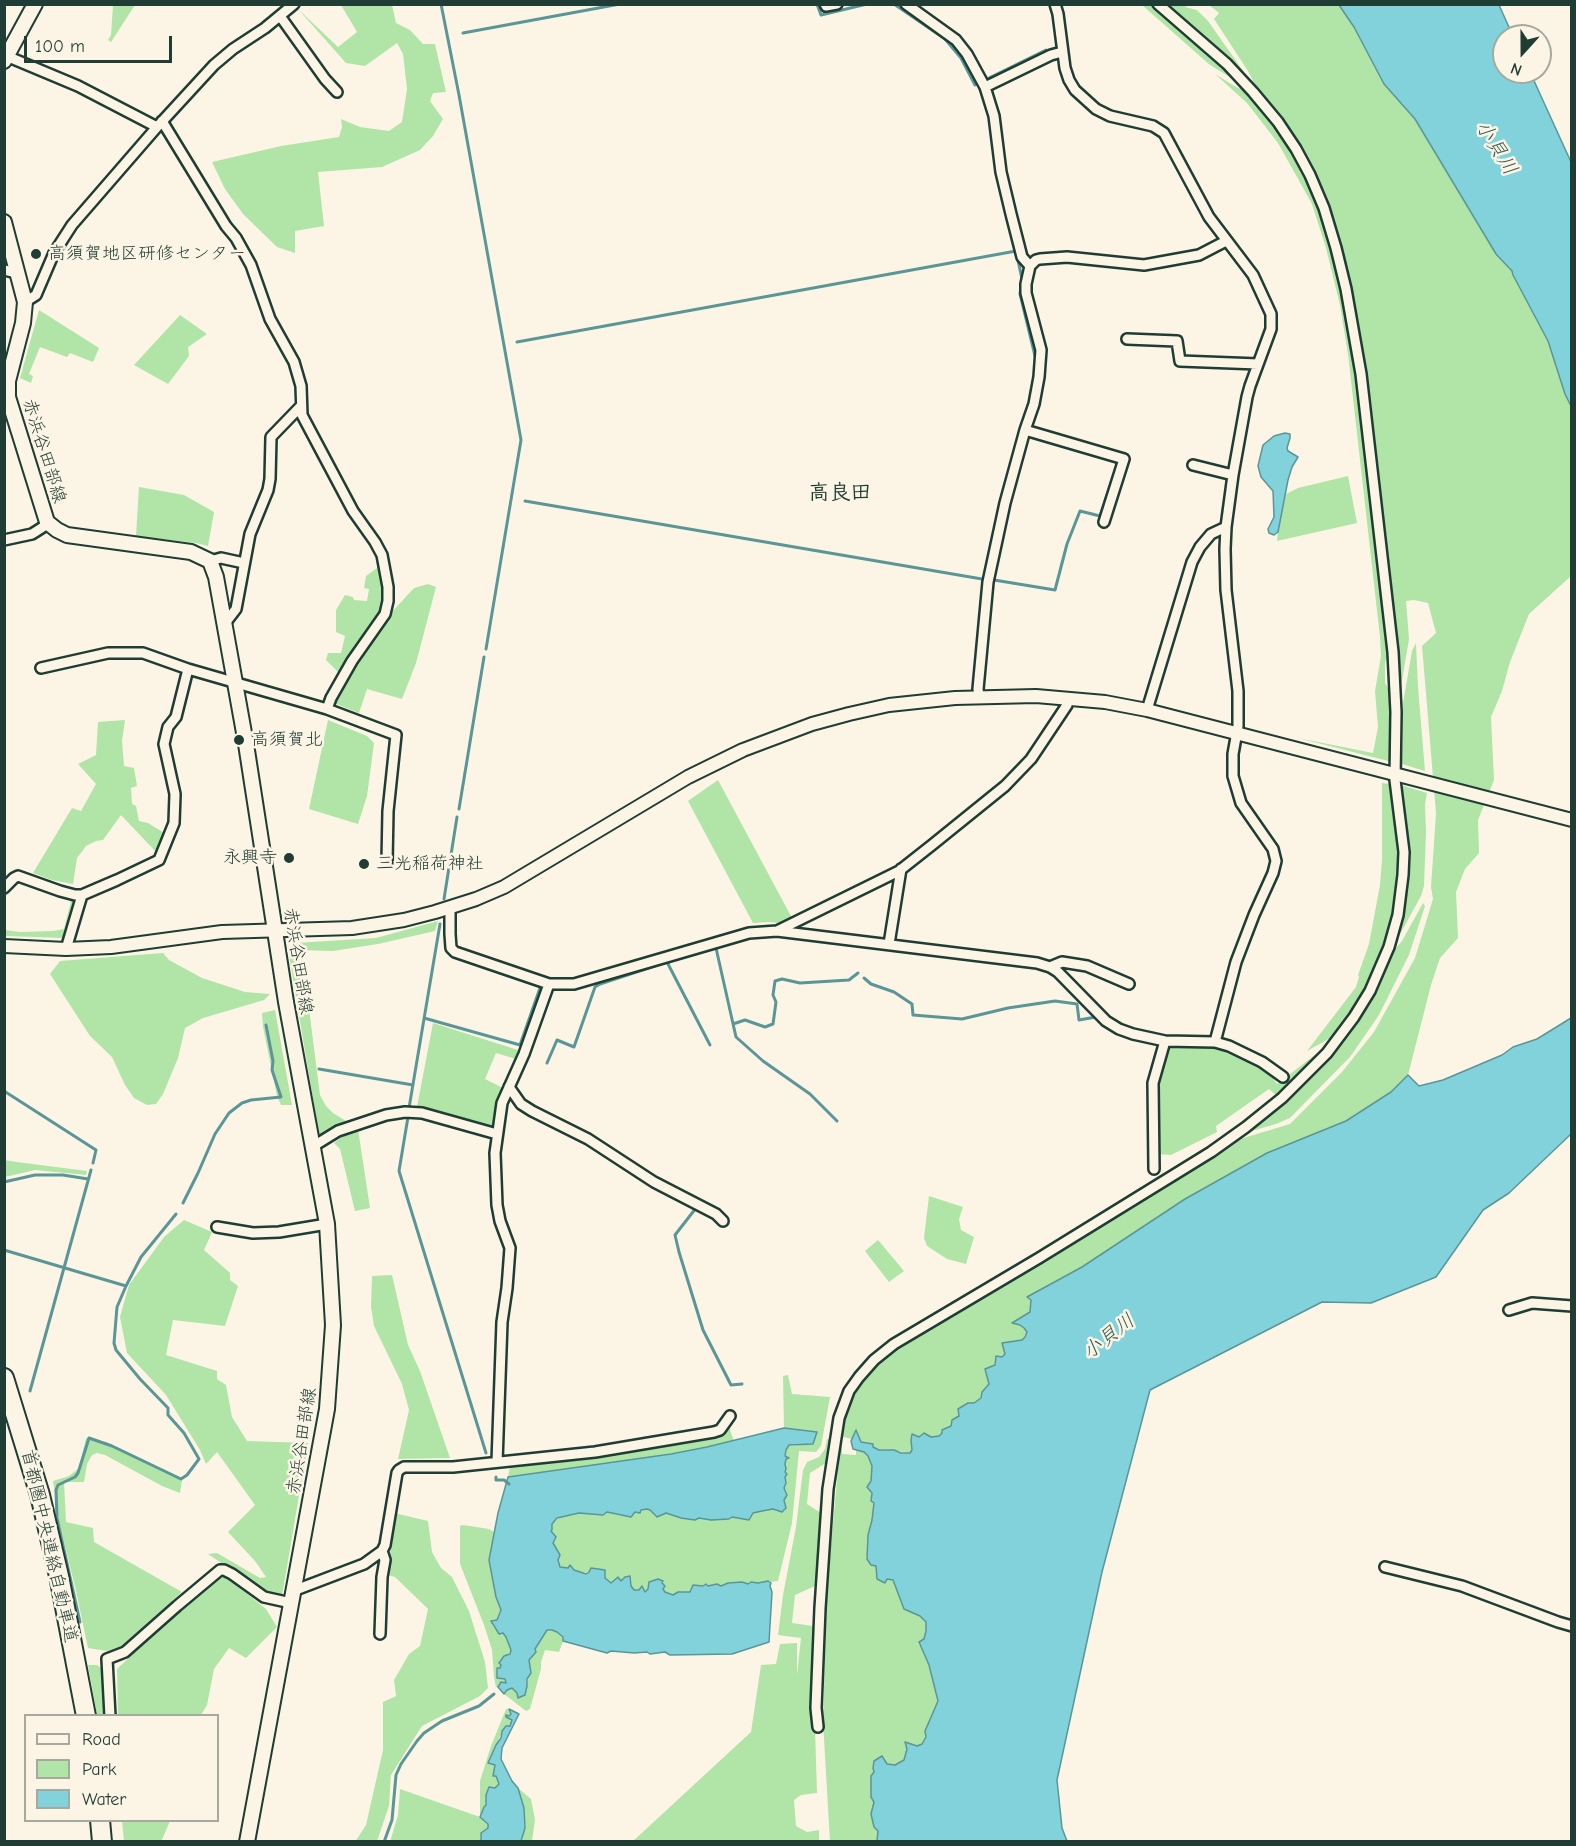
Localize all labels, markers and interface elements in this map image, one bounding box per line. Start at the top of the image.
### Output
scale bar [27,24,176,62]
north arrow [1492,24,1552,84]
text: 100 m [35,36,85,57]
text: N [1508,59,1524,79]
water label: 小貝川 [1470,116,1522,180]
place label: 高須賀地区研修センター [48,243,246,265]
marker: 高須賀地区研修センター [29,247,43,261]
street label: 赤浜谷田部線 [18,396,70,506]
district label: 高良田 [809,480,871,506]
place label: 高須賀北 [251,729,323,751]
marker: 高須賀北 [232,733,246,747]
place label: 永興寺 [223,847,277,869]
marker: 永興寺 [282,851,296,865]
place label: 三光稲荷神社 [376,853,484,875]
marker: 三光稲荷神社 [357,857,371,871]
street label: 赤浜谷田部線 [279,906,317,1016]
water label: 小貝川 [1078,1309,1140,1365]
street label: 赤浜谷田部線 [283,1386,321,1496]
street label: 首都圏中央連絡自動車道 [16,1447,82,1645]
legend [24,1714,219,1822]
text: Road [82,1729,121,1750]
text: Park [82,1759,116,1780]
text: Water [82,1789,126,1810]

